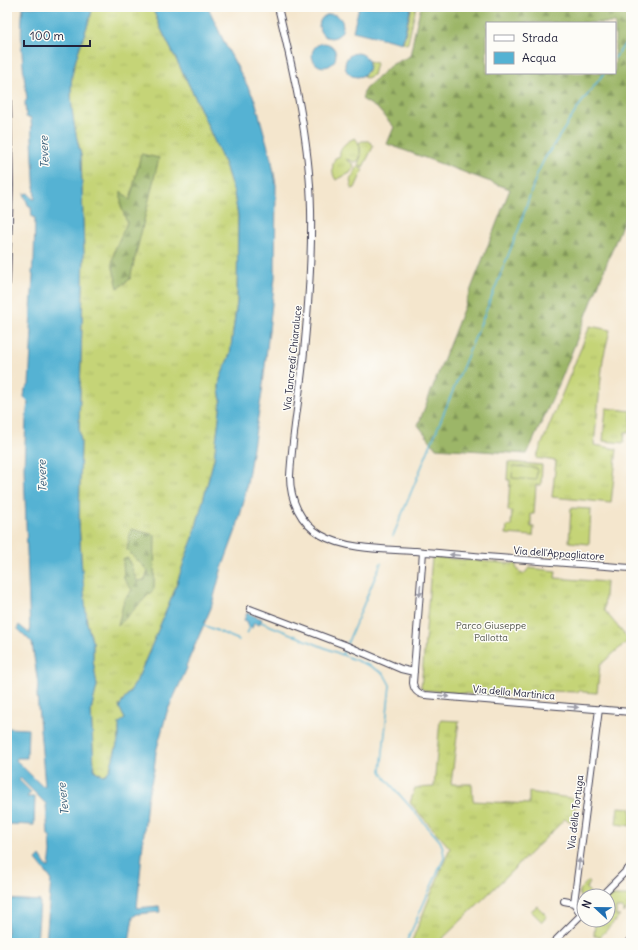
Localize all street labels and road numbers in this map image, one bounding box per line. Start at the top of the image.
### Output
street label: Via Tancredi Chiaraluce [281,305,304,411]
street label: Via dell'Appagliatore [513,544,605,563]
street label: Via della Martinica [472,682,556,703]
street label: Via della Tortuga [564,774,587,850]

